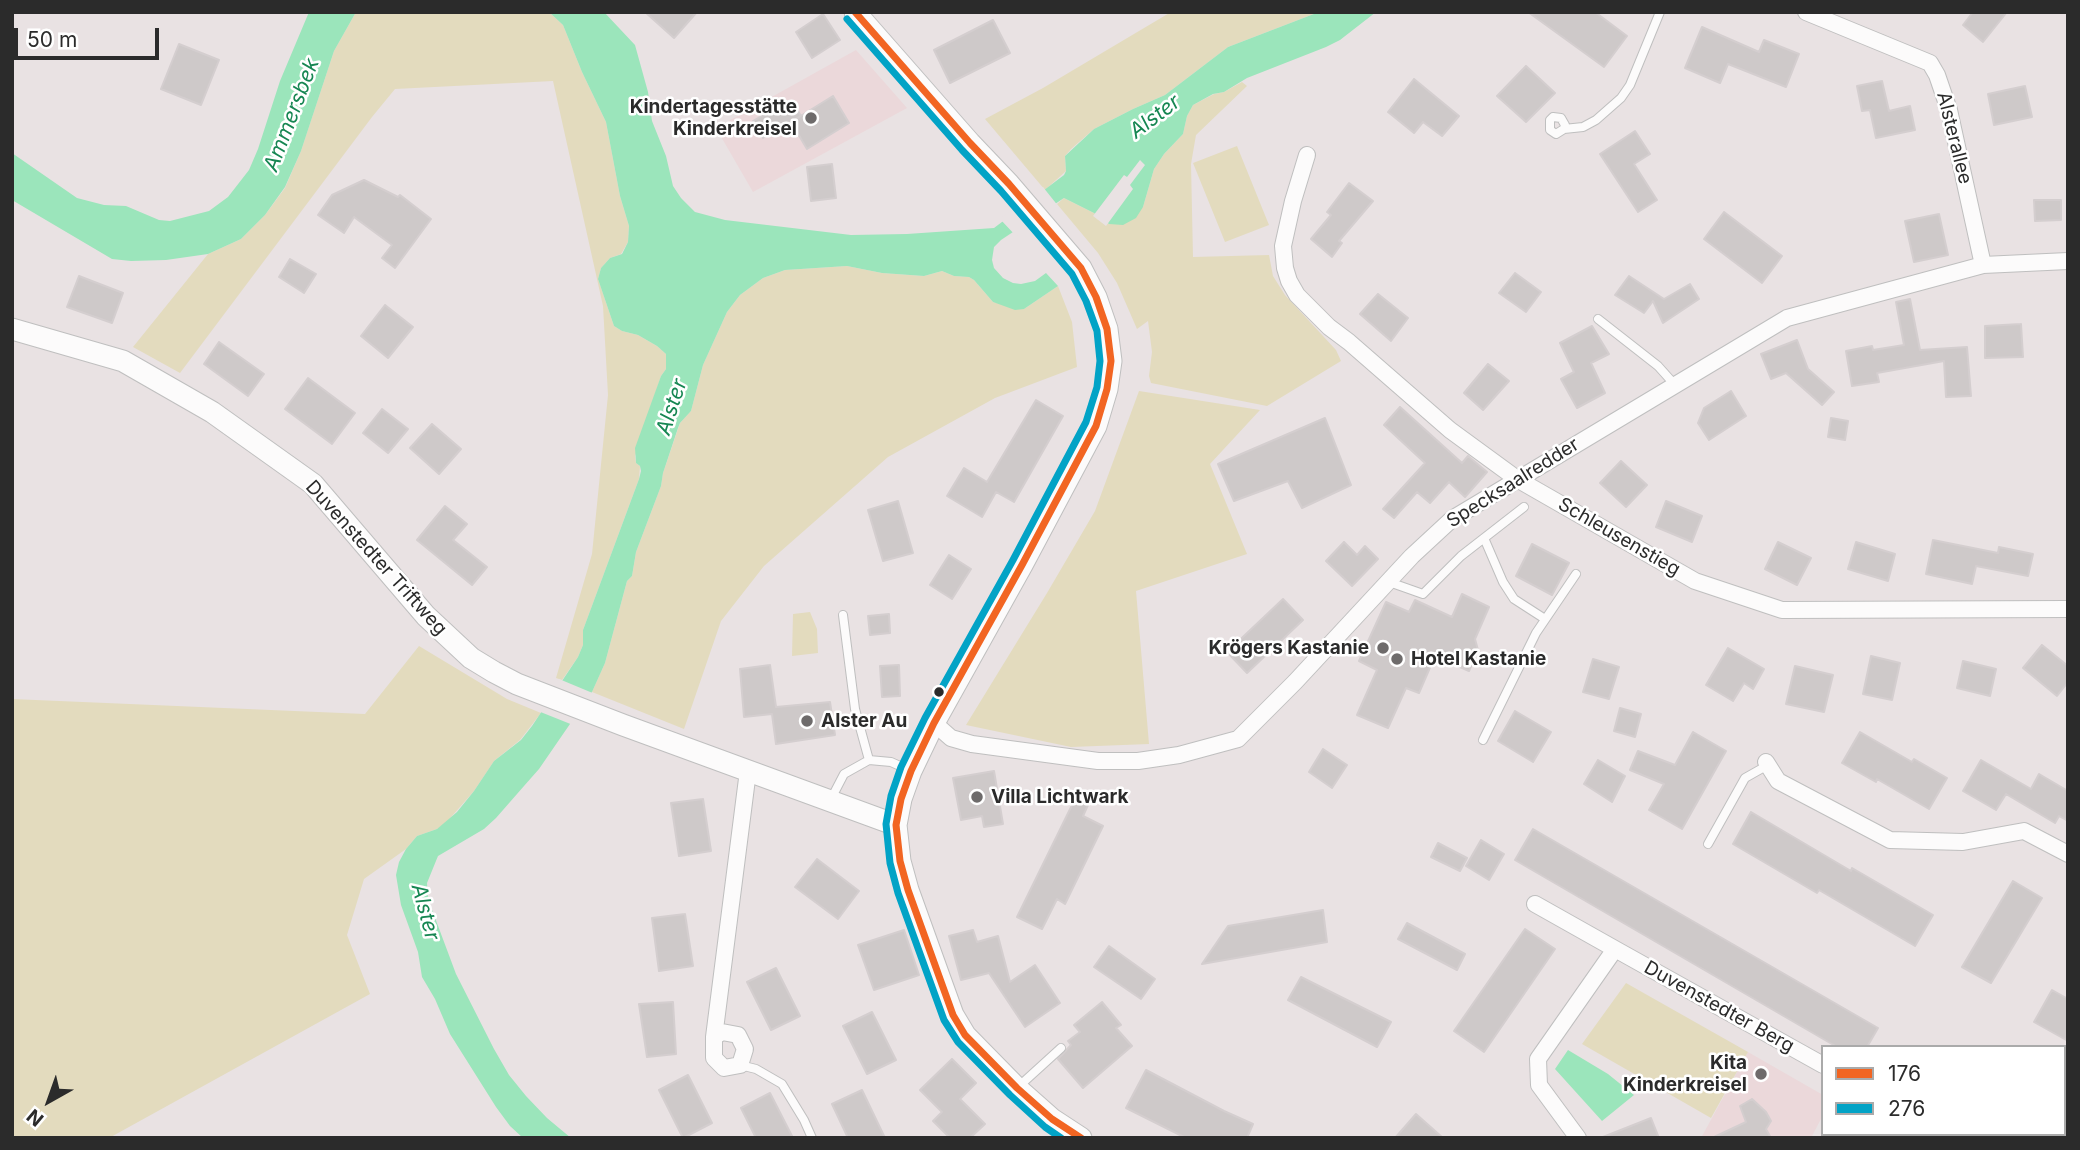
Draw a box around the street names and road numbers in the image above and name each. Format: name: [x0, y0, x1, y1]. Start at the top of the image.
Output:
street label: Alsterallee: [1932, 90, 1976, 186]
street label: Specksaalredder: [1443, 433, 1583, 533]
street label: Duvenstedter Triftweg: [301, 476, 451, 640]
street label: Schleusenstieg: [1554, 493, 1684, 581]
street label: Duvenstedter Berg: [1640, 956, 1798, 1058]

